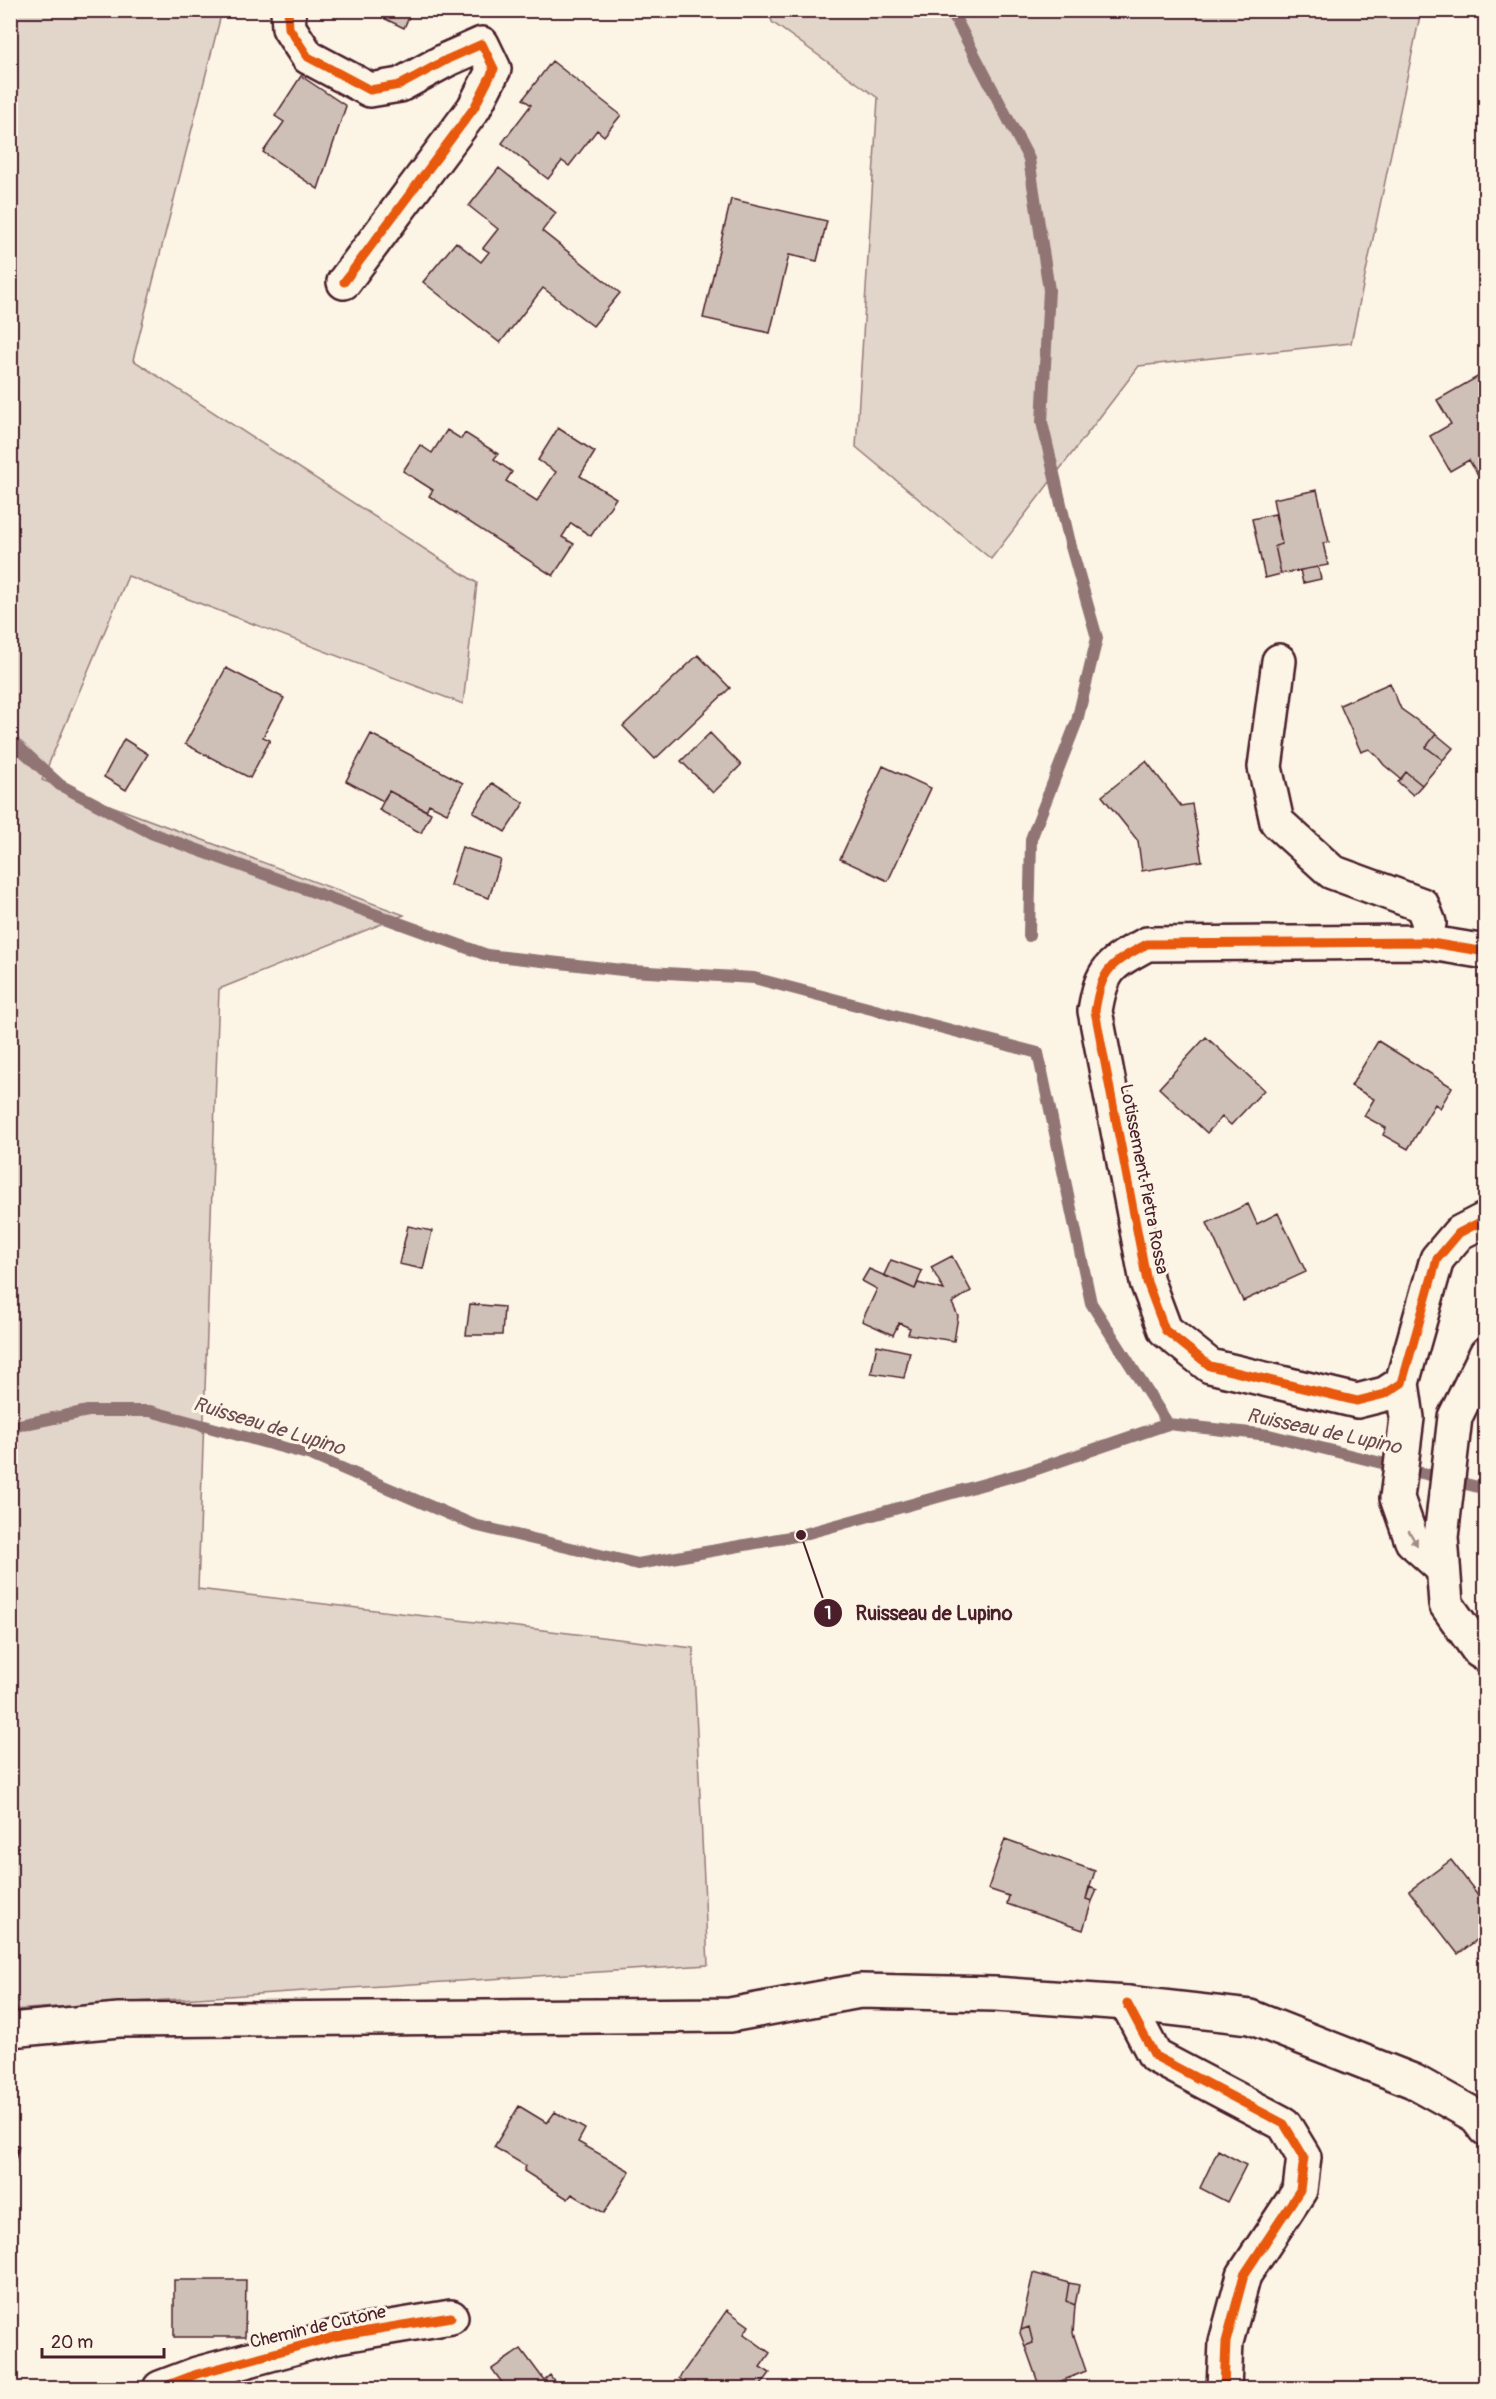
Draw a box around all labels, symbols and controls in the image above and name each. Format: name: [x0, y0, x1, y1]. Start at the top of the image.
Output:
street label: Lotissement Pietra Rossa: [1114, 1082, 1174, 1276]
water label: Ruisseau de Lupino: [190, 1391, 349, 1461]
water label: Ruisseau de Lupino: [1245, 1402, 1405, 1460]
one-way arrow: [1408, 1530, 1418, 1547]
callout: Ruisseau de Lupino: [813, 1594, 1024, 1632]
text: Ruisseau de Lupino: [855, 1601, 1013, 1626]
text: 1: [824, 1602, 832, 1625]
street label: Chemin de Cutone: [248, 2300, 388, 2354]
scale bar: [42, 2321, 164, 2359]
text: 20 m: [51, 2331, 93, 2354]

